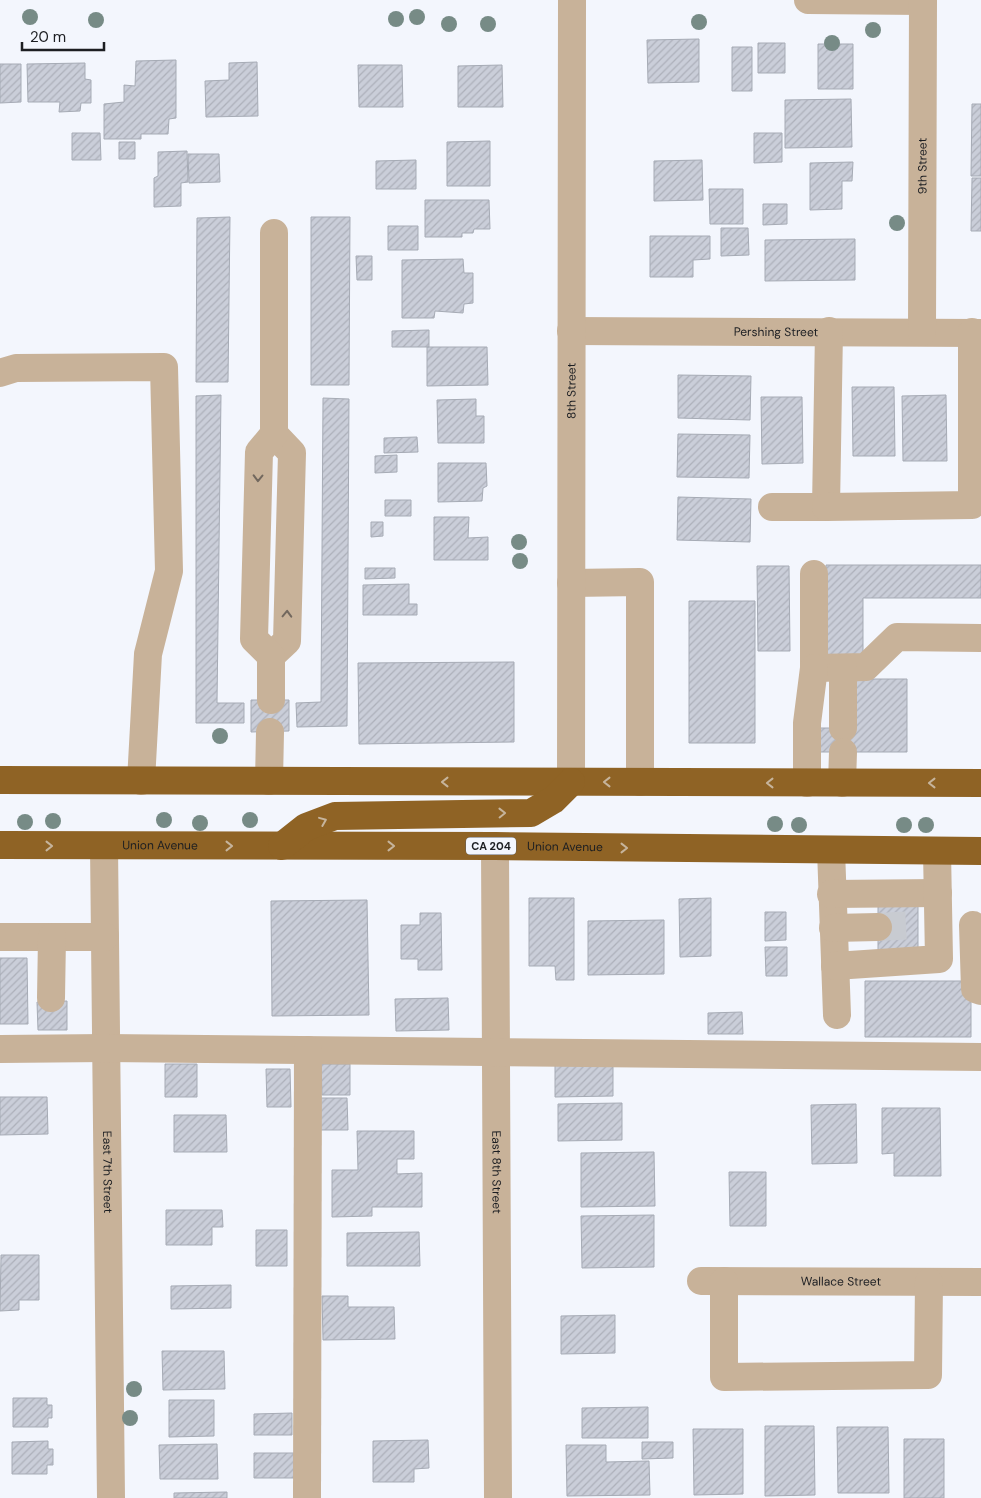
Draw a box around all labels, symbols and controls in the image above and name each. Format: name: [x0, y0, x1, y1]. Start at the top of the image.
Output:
scale bar: [22, 20, 105, 52]
text: 20 m: [30, 27, 66, 47]
street label: 9th Street: [914, 137, 931, 194]
street label: Pershing Street: [734, 324, 819, 340]
street label: 8th Street: [563, 363, 580, 419]
one-way arrow: [253, 474, 264, 482]
one-way arrow: [282, 610, 293, 618]
one-way arrow: [441, 777, 448, 787]
one-way arrow: [603, 777, 611, 787]
one-way arrow: [766, 778, 774, 788]
one-way arrow: [928, 778, 936, 788]
one-way arrow: [498, 808, 506, 818]
one-way arrow: [318, 816, 327, 827]
street label: Union Avenue: [122, 837, 198, 853]
road number: CA 204: [466, 838, 516, 854]
street label: Union Avenue: [527, 838, 603, 855]
one-way arrow: [45, 841, 53, 851]
one-way arrow: [225, 841, 233, 851]
one-way arrow: [388, 841, 395, 851]
one-way arrow: [620, 843, 628, 853]
street label: East 8th Street: [488, 1130, 505, 1214]
street label: East 7th Street: [99, 1131, 116, 1214]
street label: Wallace Street: [801, 1273, 882, 1290]

